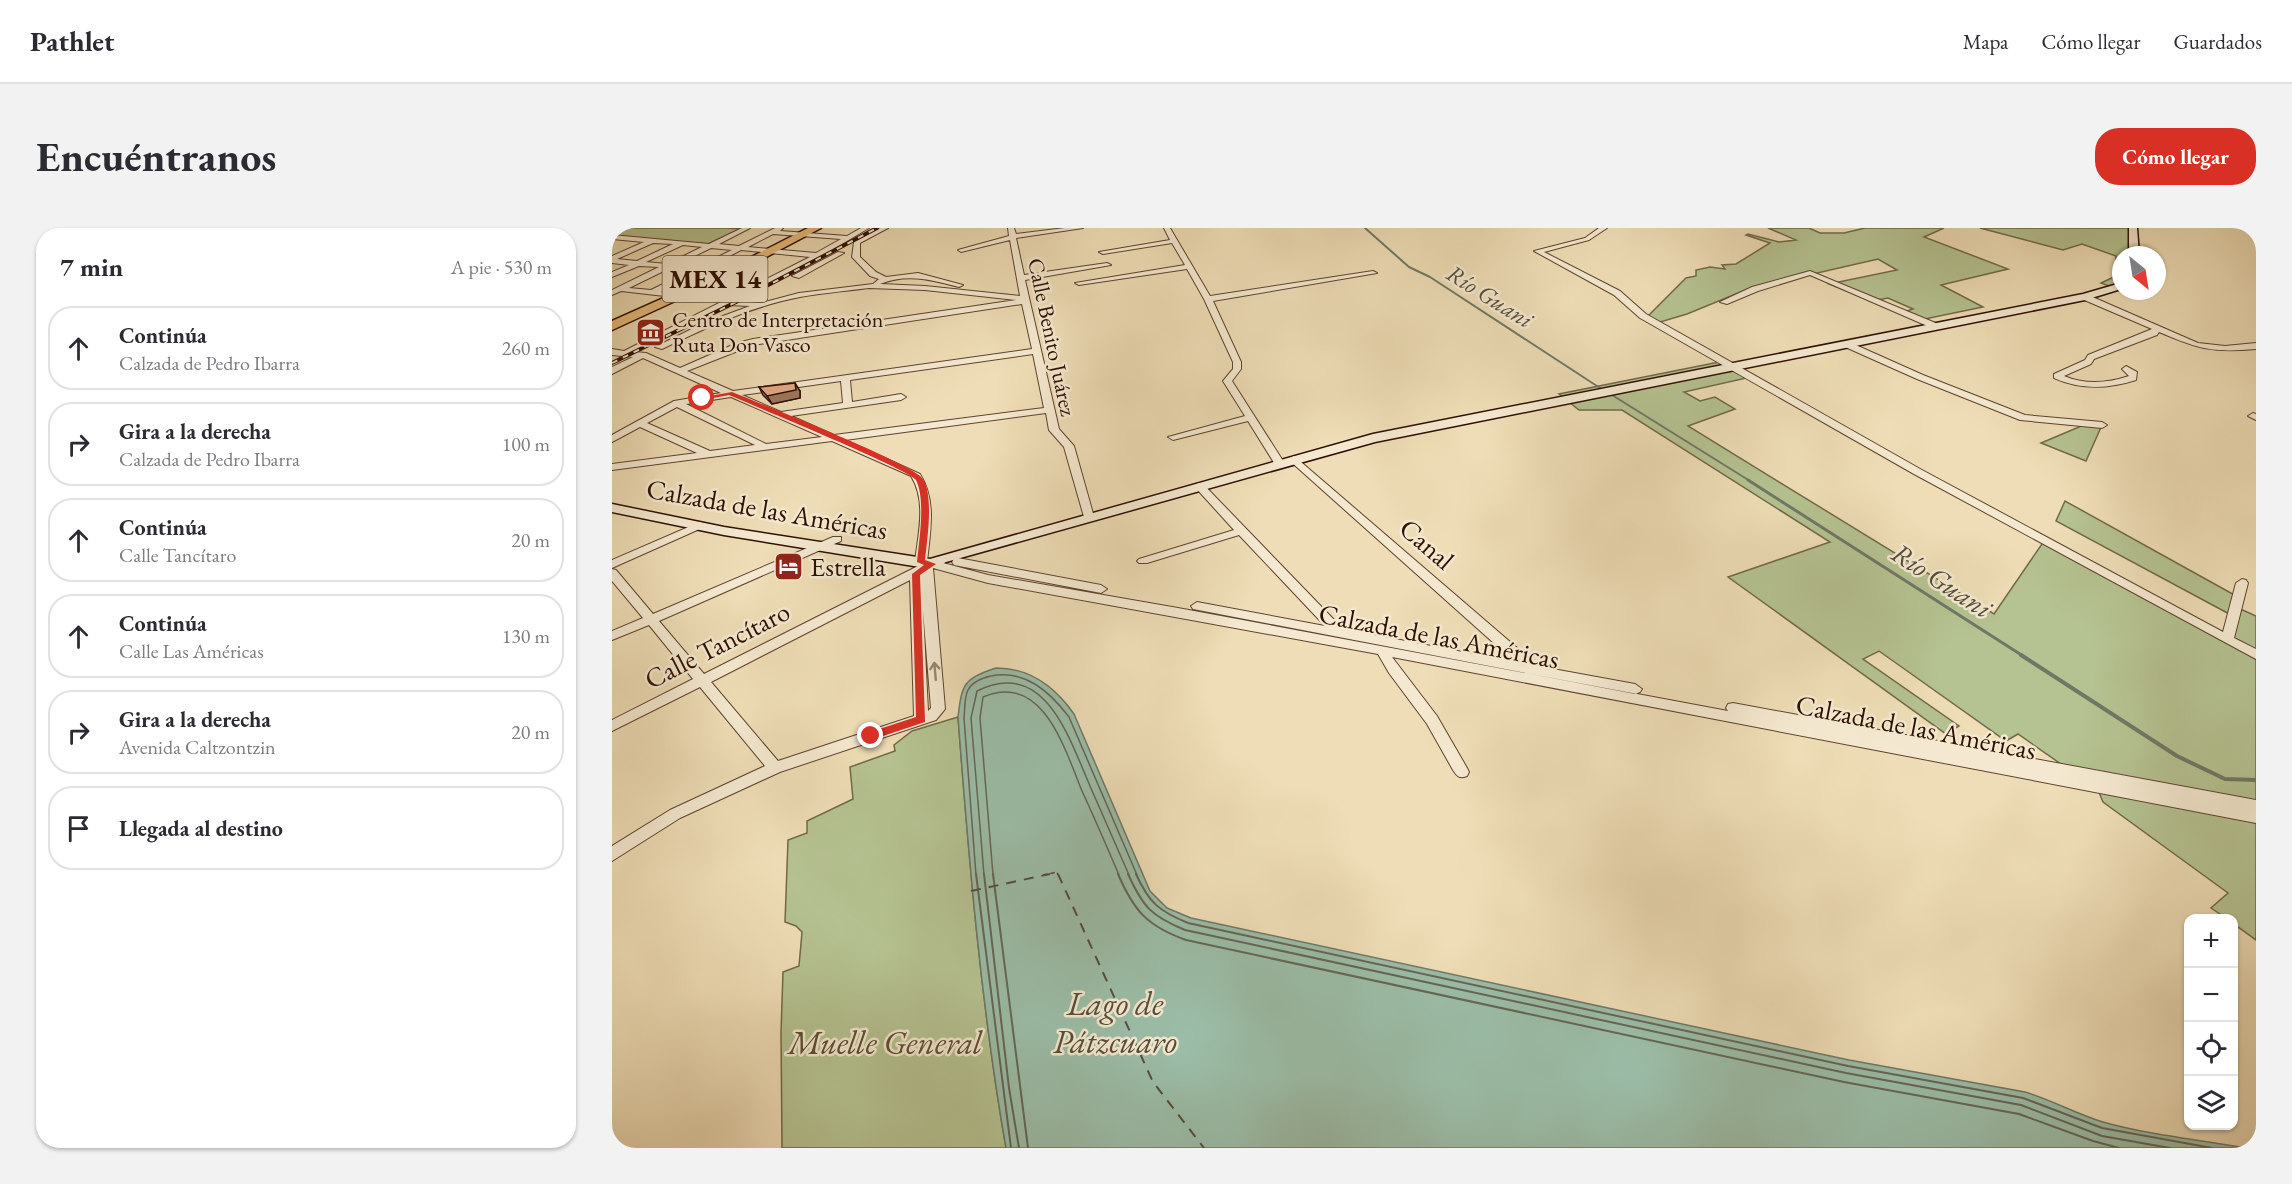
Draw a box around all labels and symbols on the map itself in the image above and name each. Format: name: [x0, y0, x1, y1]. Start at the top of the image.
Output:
north arrow: [2112, 246, 2166, 300]
street label: Calle Benito Juárez: [1021, 255, 1083, 419]
road number: MEX 14: [663, 256, 768, 302]
water label: Río Guani: [1441, 257, 1540, 335]
place label: Centro de Interpretación Ruta Don Vasco: [672, 305, 884, 359]
museum icon: Centro de Interpretación Ruta Don Vasco: [635, 316, 667, 348]
route start: [688, 384, 714, 410]
street label: Calzada de las Américas: [644, 471, 890, 547]
street label: Canal: [1392, 511, 1462, 577]
water label: Río Guani: [1885, 534, 2001, 627]
place label: Estrella: [810, 549, 886, 584]
hotel icon: Estrella: [773, 550, 805, 582]
street label: Calle Tancítaro: [639, 593, 795, 697]
street label: Calzada de las Américas: [1316, 596, 1562, 676]
one-way arrow: [929, 662, 940, 682]
street label: Calzada de las Américas: [1793, 687, 2039, 767]
route end: [857, 722, 883, 748]
water label: Lago de Pátzcuaro: [1053, 982, 1177, 1063]
park label: Muelle General: [786, 1021, 984, 1064]

